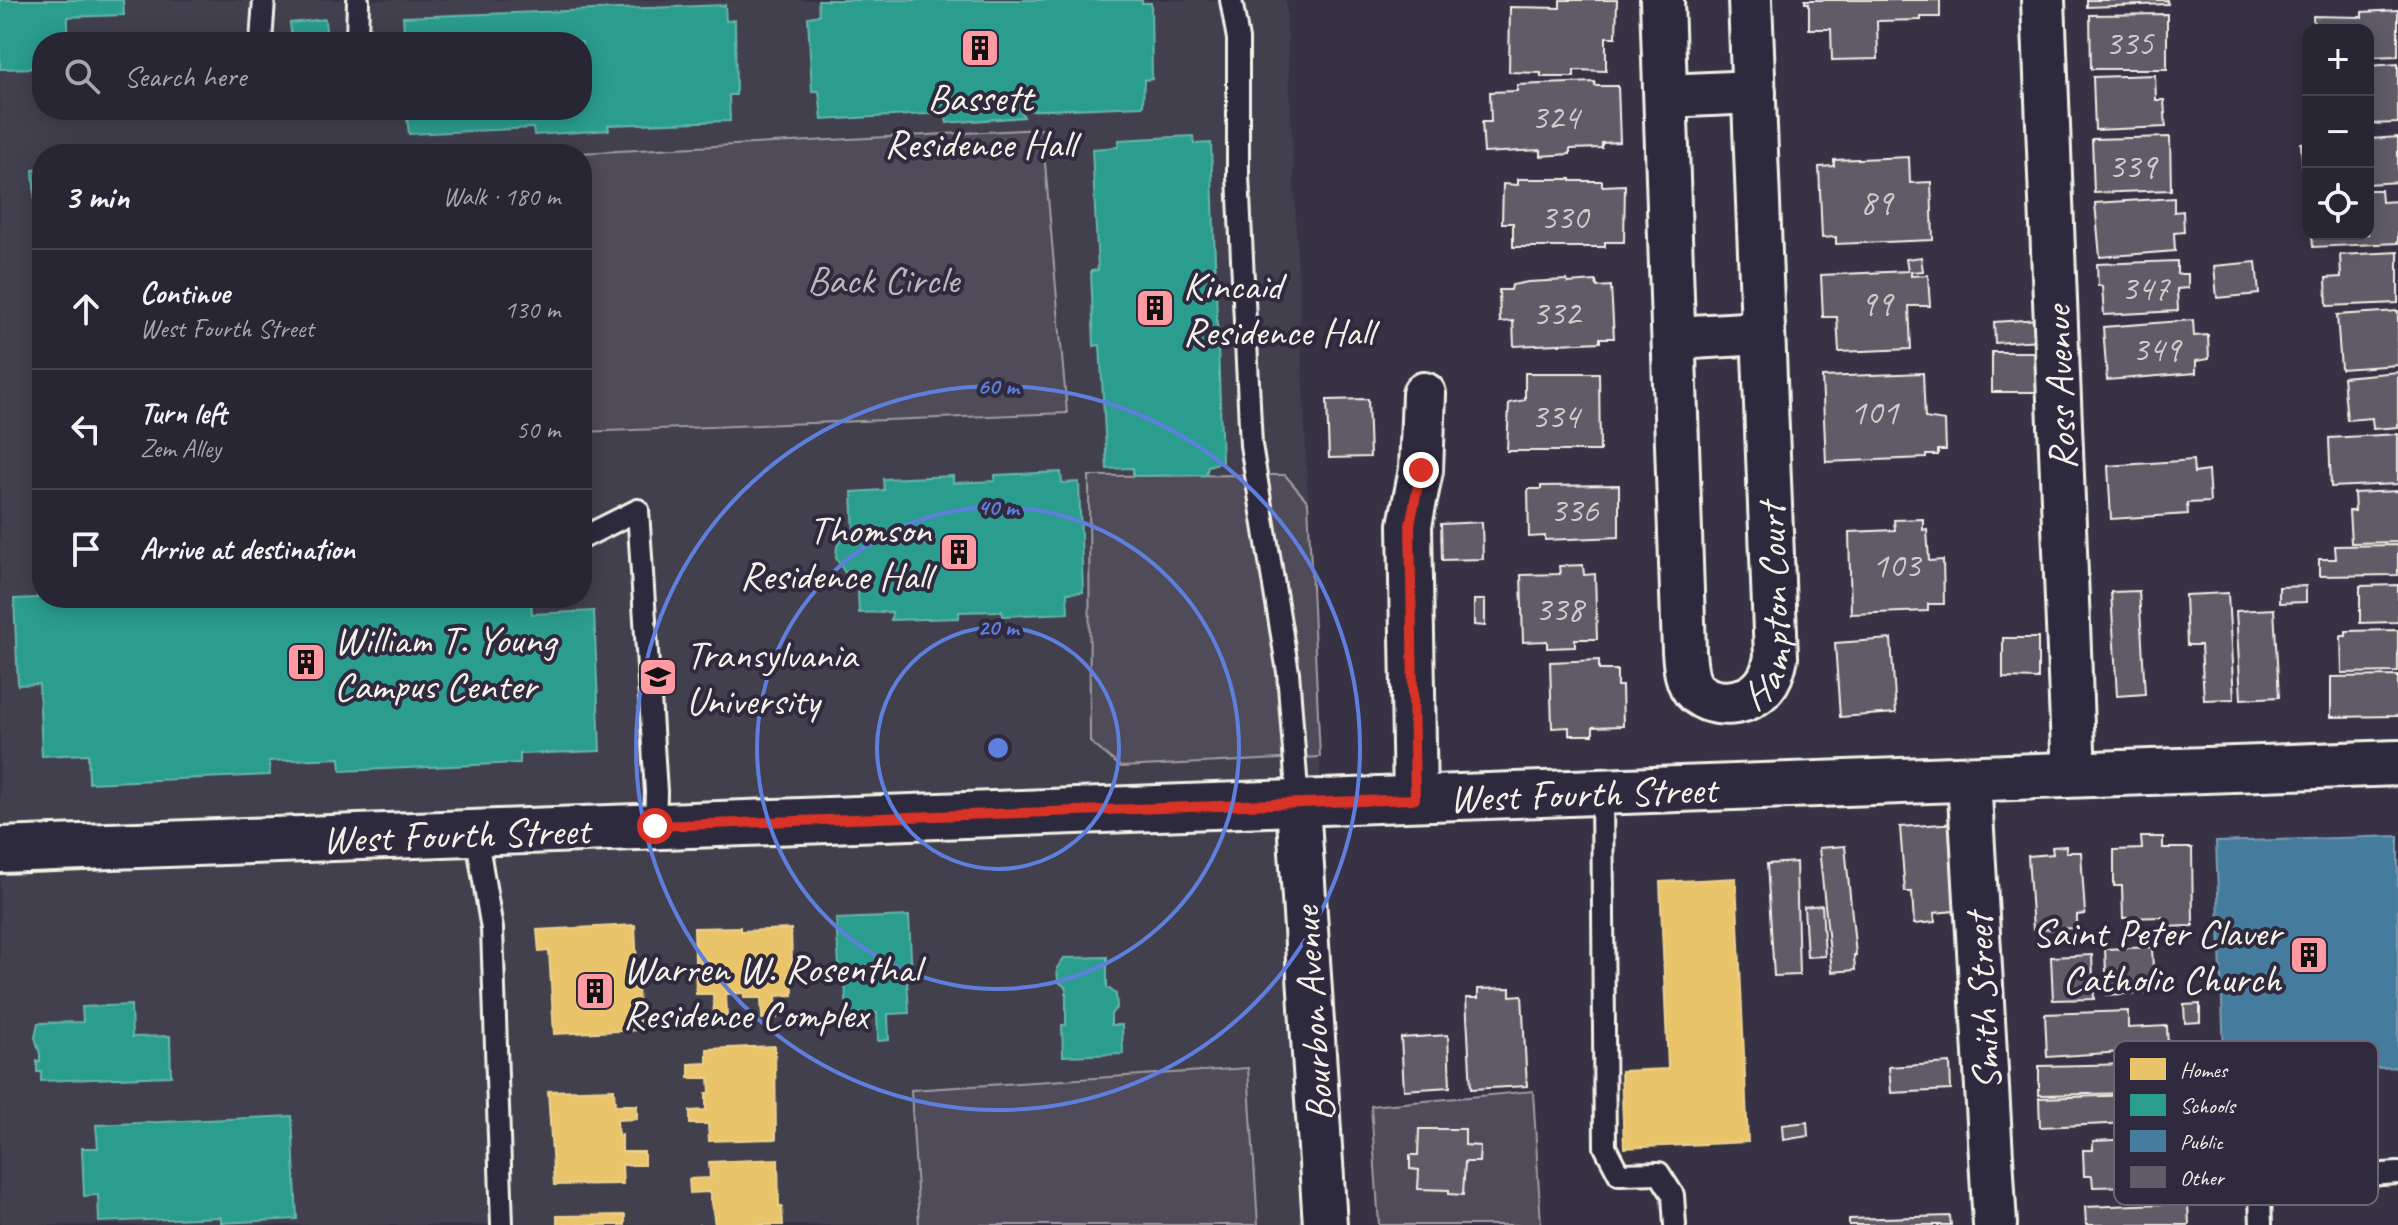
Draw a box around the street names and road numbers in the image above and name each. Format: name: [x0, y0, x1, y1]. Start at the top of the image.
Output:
street label: Ross Avenue: [2032, 302, 2088, 471]
street label: Hampton Court: [1733, 496, 1804, 721]
street label: West Fourth Street: [1449, 764, 1721, 824]
street label: West Fourth Street: [322, 805, 594, 865]
street label: Bourbon Avenue: [1280, 902, 1345, 1123]
street label: Smith Street: [1953, 907, 2013, 1092]

